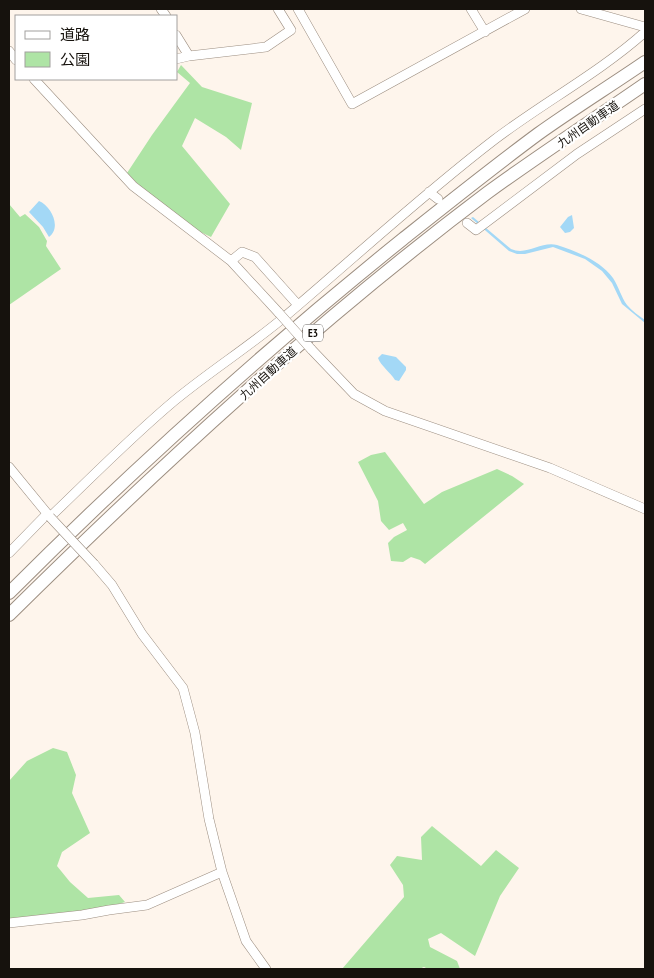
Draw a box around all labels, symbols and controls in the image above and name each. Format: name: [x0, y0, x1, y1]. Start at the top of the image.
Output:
legend: [15, 15, 178, 80]
text: 道路: [60, 25, 90, 44]
text: 公園: [60, 50, 90, 69]
street label: 九州自動車道: [554, 97, 622, 151]
road number: E3: [303, 324, 323, 342]
street label: 九州自動車道: [236, 343, 300, 403]

